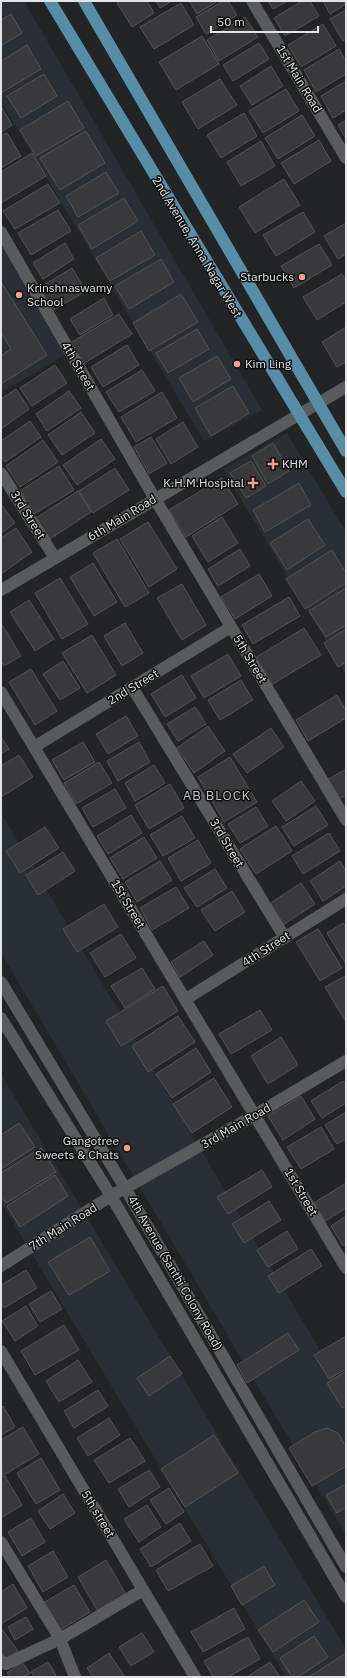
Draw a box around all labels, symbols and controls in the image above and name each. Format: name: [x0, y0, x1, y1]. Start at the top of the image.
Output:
scale bar: [211, 8, 318, 34]
text: 50 m: [217, 14, 245, 29]
street label: 1st Main Road: [273, 42, 326, 115]
street label: 2nd Avenue, Anna Nagar West: [149, 173, 246, 320]
place label: Starbucks: [240, 269, 294, 284]
marker: Starbucks: [297, 272, 307, 282]
place label: Krinshnaswamy School: [27, 280, 112, 309]
marker: Krinshnaswamy School: [14, 290, 24, 300]
street label: 4th Street: [58, 339, 98, 393]
place label: Kim Ling: [245, 356, 292, 371]
marker: Kim Ling: [232, 359, 242, 369]
place label: KHM: [282, 456, 308, 471]
marker: KHM: [267, 458, 279, 470]
place label: K.H.M.Hospital: [163, 475, 244, 490]
marker: K.H.M.Hospital: [247, 477, 259, 489]
street label: 3rd Street: [8, 488, 49, 542]
street label: 6th Main Road: [85, 491, 159, 544]
street label: 5th Street: [230, 632, 271, 686]
street label: 2nd Street: [105, 666, 161, 708]
district label: AB BLOCK: [183, 787, 251, 804]
street label: 3rd Street: [207, 816, 248, 870]
street label: 1St Street: [108, 877, 149, 931]
street label: 4th Street: [239, 928, 293, 969]
street label: 3rd Main Road: [198, 1100, 273, 1151]
place label: Gangotree Sweets & Chats: [35, 1133, 119, 1162]
marker: Gangotree Sweets & Chats: [122, 1143, 132, 1153]
street label: 1st Street: [281, 1165, 321, 1218]
street label: 4th Avenue (Santhi Colony Road): [125, 1193, 226, 1353]
street label: 7th Main Road: [26, 1200, 100, 1253]
street label: 5th street: [78, 1487, 118, 1540]

